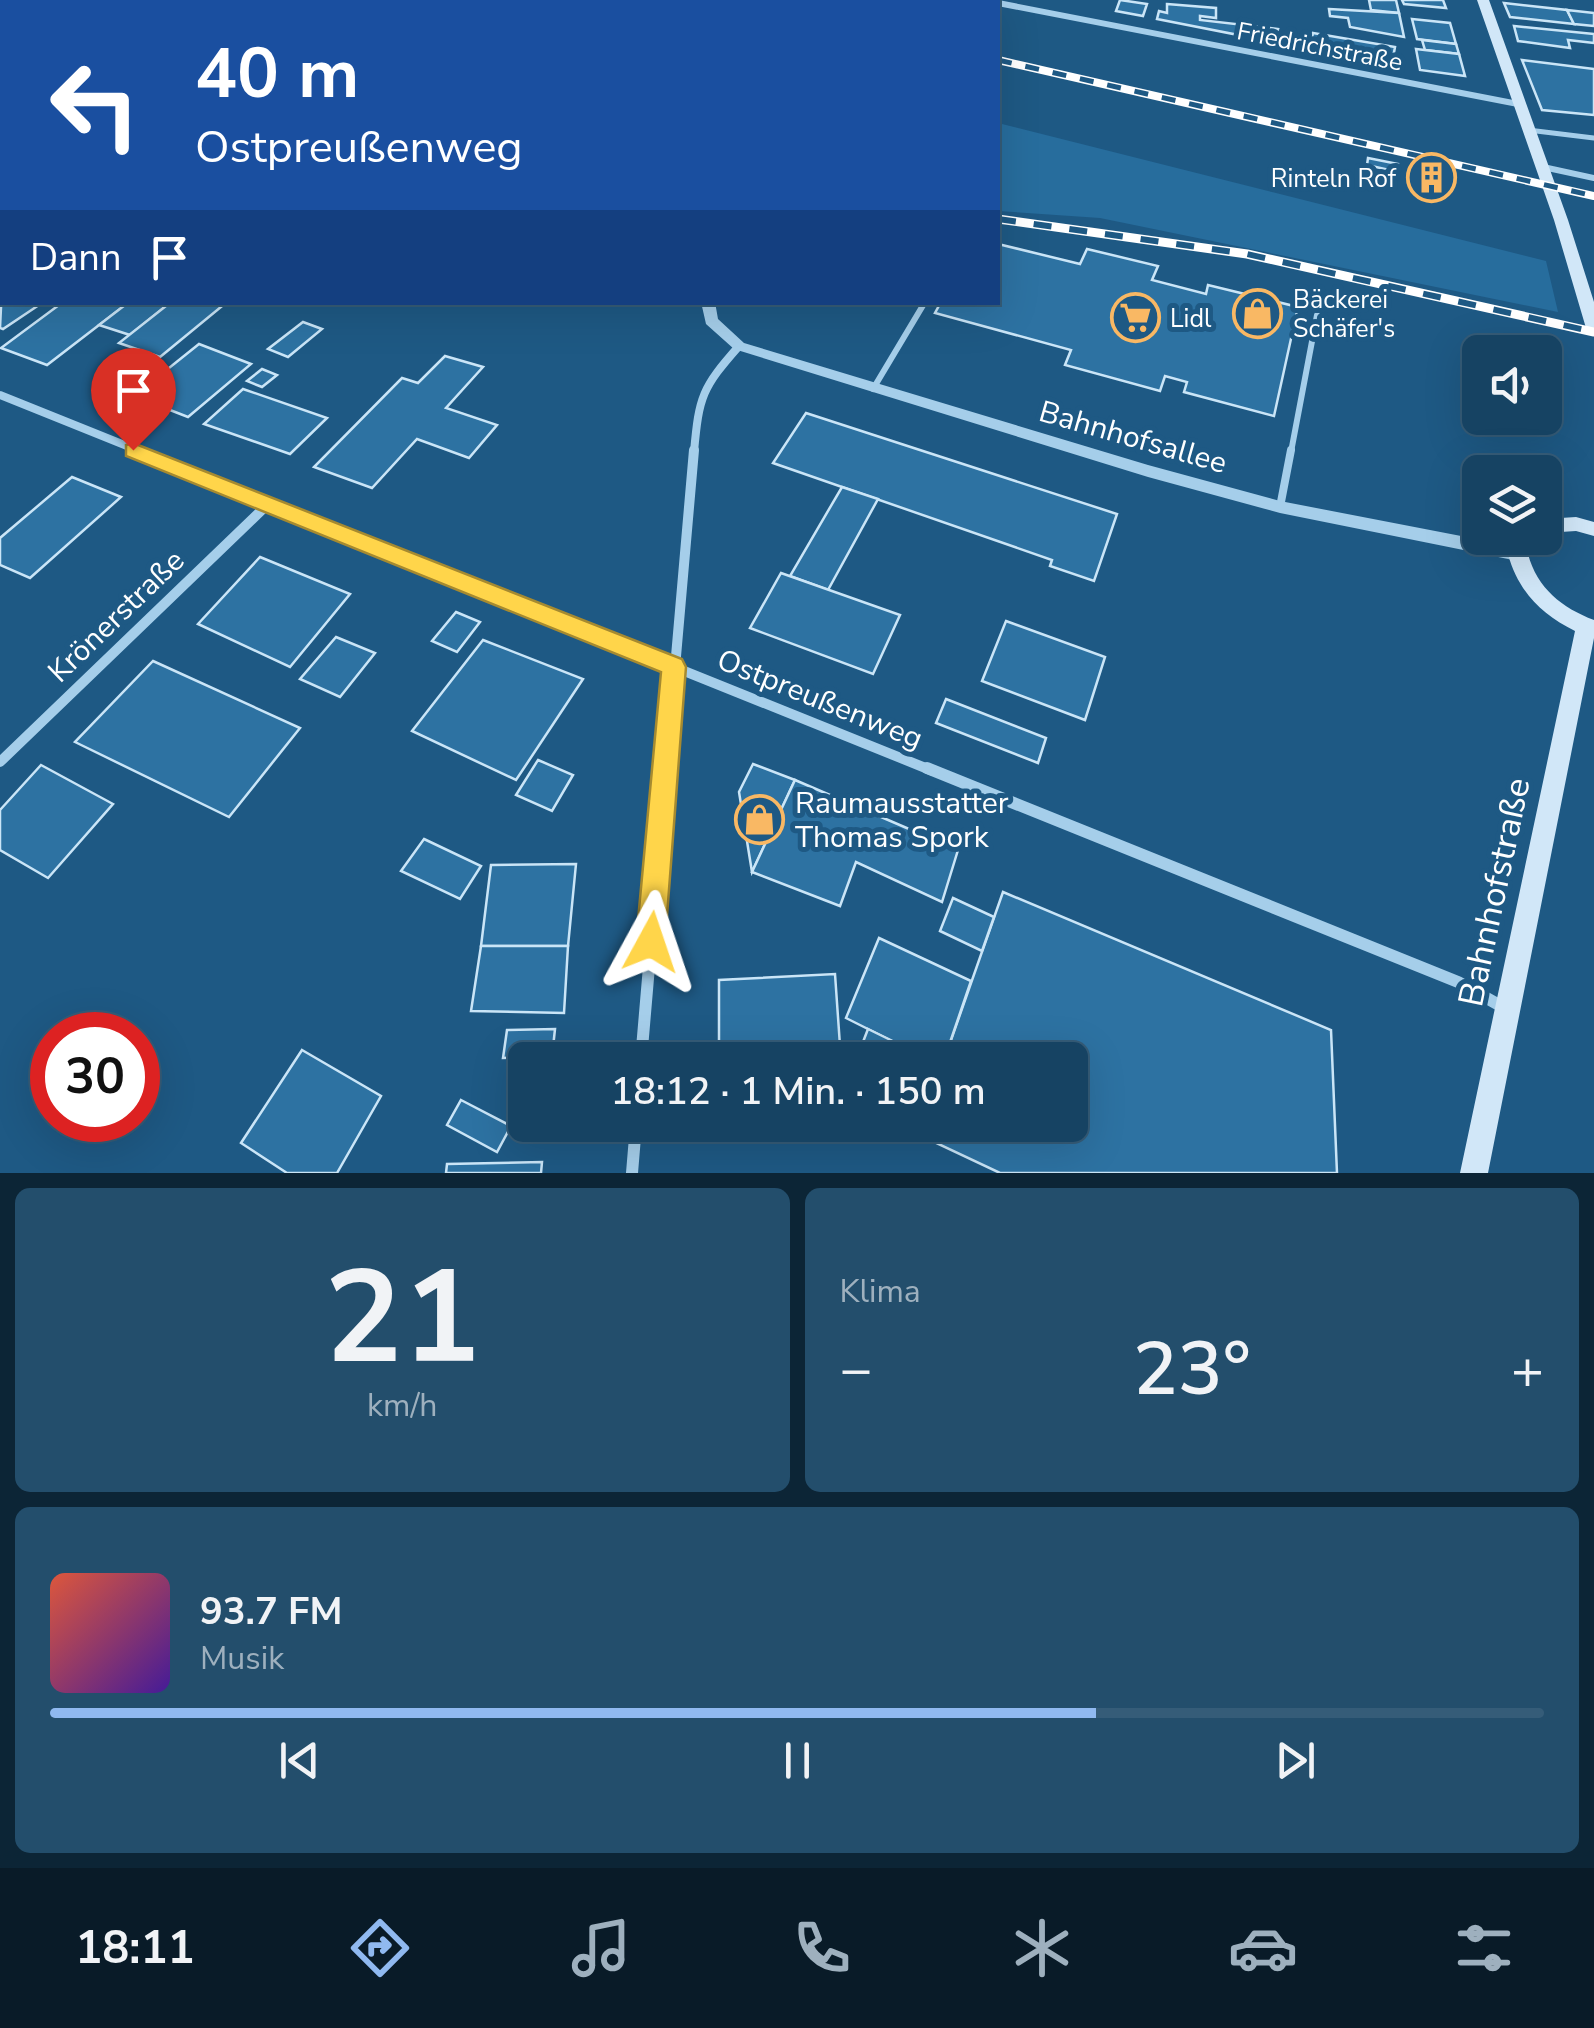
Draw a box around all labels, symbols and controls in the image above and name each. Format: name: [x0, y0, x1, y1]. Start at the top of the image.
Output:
street label: Friedrichstraße: [1234, 14, 1406, 80]
text: 40 m: [195, 26, 359, 122]
icon: left: [30, 40, 160, 170]
text: Ostpreußenweg: [195, 117, 523, 178]
building icon: Rinteln Rof: [1405, 152, 1457, 204]
place label: Rinteln Rof: [1271, 162, 1397, 196]
icon: arrive: [142, 230, 197, 285]
text: Dann: [30, 232, 122, 283]
place label: Bäckerei Schäfer's: [1293, 283, 1395, 346]
shop icon: Bäckerei Schäfer's: [1232, 287, 1284, 339]
supermarket icon: Lidl: [1109, 292, 1161, 344]
place label: Lidl: [1170, 302, 1212, 336]
map controls: [1462, 335, 1562, 555]
button: sound: [1462, 335, 1562, 435]
pin: [91, 348, 176, 451]
icon: arrive: [106, 363, 161, 418]
street label: Bahnhofsallee: [1034, 391, 1232, 484]
button: layers: [1462, 455, 1562, 555]
street label: Krönerstraße: [39, 541, 194, 692]
street label: Ostpreußenweg: [711, 640, 929, 759]
street label: Bahnhofstraße: [1447, 773, 1542, 1011]
place label: Raumausstatter Thomas Spork: [795, 783, 1009, 858]
shop icon: Raumausstatter Thomas Spork: [734, 794, 786, 846]
position arrow: [599, 890, 703, 994]
speed limit sign: 30: [30, 1012, 160, 1142]
text: 18:12 · 1 Min. · 150 m: [610, 1066, 986, 1117]
text: 21: [324, 1230, 480, 1407]
text: Klima: [840, 1270, 921, 1313]
text: 23°: [1133, 1318, 1251, 1420]
text: −: [840, 1332, 873, 1407]
text: +: [1511, 1332, 1544, 1407]
text: km/h: [367, 1384, 438, 1427]
text: 93.7 FM: [200, 1586, 342, 1637]
text: Musik: [200, 1637, 284, 1680]
icon: previous: [272, 1733, 327, 1788]
icon: pause: [770, 1733, 825, 1788]
icon: next: [1268, 1733, 1323, 1788]
icon: directions: [345, 1913, 415, 1983]
icon: music: [566, 1913, 636, 1983]
icon: phone: [787, 1913, 857, 1983]
icon: climate: [1007, 1913, 1077, 1983]
icon: car: [1228, 1913, 1298, 1983]
icon: filters: [1449, 1913, 1519, 1983]
text: 18:11: [75, 1918, 195, 1979]

